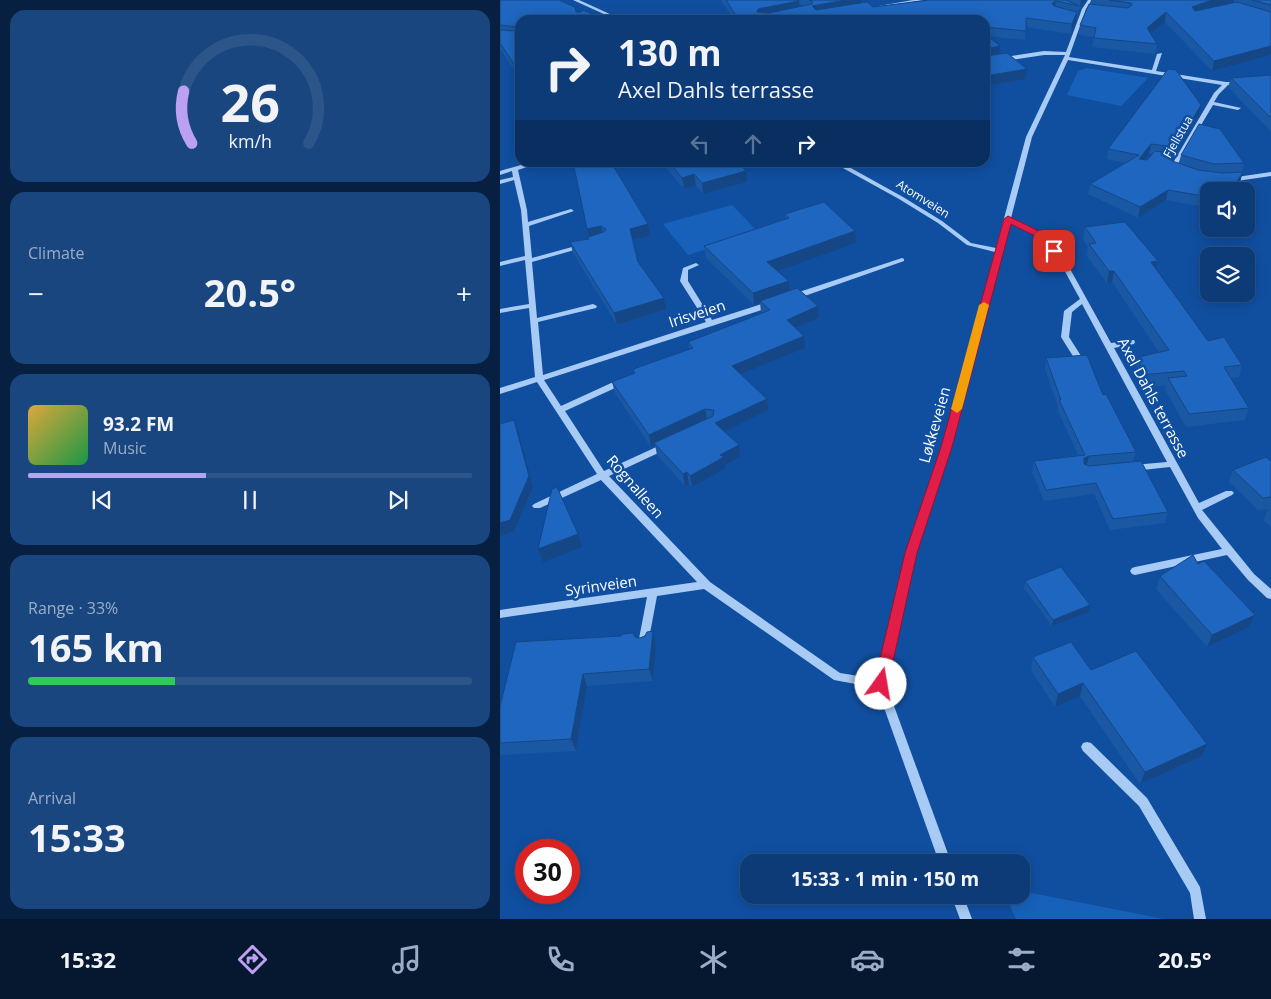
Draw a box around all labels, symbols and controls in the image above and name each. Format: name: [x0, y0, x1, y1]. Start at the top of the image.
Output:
text: 130 m: [618, 29, 722, 76]
icon: right: [535, 35, 600, 100]
text: 26: [220, 66, 280, 137]
text: Axel Dahls terrasse: [618, 74, 814, 104]
street label: Fjellstua: [1159, 113, 1196, 161]
text: km/h: [228, 129, 272, 153]
icon: left: [686, 130, 714, 158]
icon: ahead: [739, 130, 767, 158]
icon: right: [792, 130, 820, 158]
street label: Atomveien: [893, 175, 953, 222]
map controls: [1200, 182, 1255, 302]
button: sound: [1200, 182, 1255, 237]
pin: [1033, 230, 1075, 272]
icon: arrive: [1040, 237, 1068, 265]
text: Climate: [28, 242, 85, 264]
button: layers: [1200, 247, 1255, 302]
text: 20.5°: [204, 266, 296, 318]
text: −: [28, 274, 44, 312]
text: +: [456, 274, 472, 312]
street label: Irisveien: [666, 294, 728, 332]
street label: Axel Dahls terrasse: [1114, 334, 1194, 461]
street label: Løkkeveien: [914, 384, 954, 465]
text: 93.2 FM: [103, 411, 174, 437]
text: Music: [103, 437, 147, 459]
street label: Rognalleen: [603, 451, 669, 522]
icon: previous: [88, 486, 116, 514]
icon: pause: [236, 486, 264, 514]
icon: next: [384, 486, 412, 514]
street label: Syrinveien: [564, 570, 638, 600]
text: Range · 33%: [28, 597, 118, 619]
text: 165 km: [28, 621, 164, 673]
position arrow: [854, 657, 906, 709]
text: Arrival: [28, 787, 76, 809]
text: 15:33: [28, 811, 126, 863]
speed limit sign: 30: [515, 839, 580, 904]
text: 15:33 · 1 min · 150 m: [791, 866, 979, 892]
icon: directions: [235, 942, 270, 977]
icon: music: [389, 942, 424, 977]
icon: phone: [543, 942, 578, 977]
icon: climate: [696, 942, 731, 977]
icon: car: [850, 942, 885, 977]
icon: filters: [1004, 942, 1039, 977]
text: 15:32: [59, 944, 116, 974]
text: 20.5°: [1158, 944, 1211, 974]

